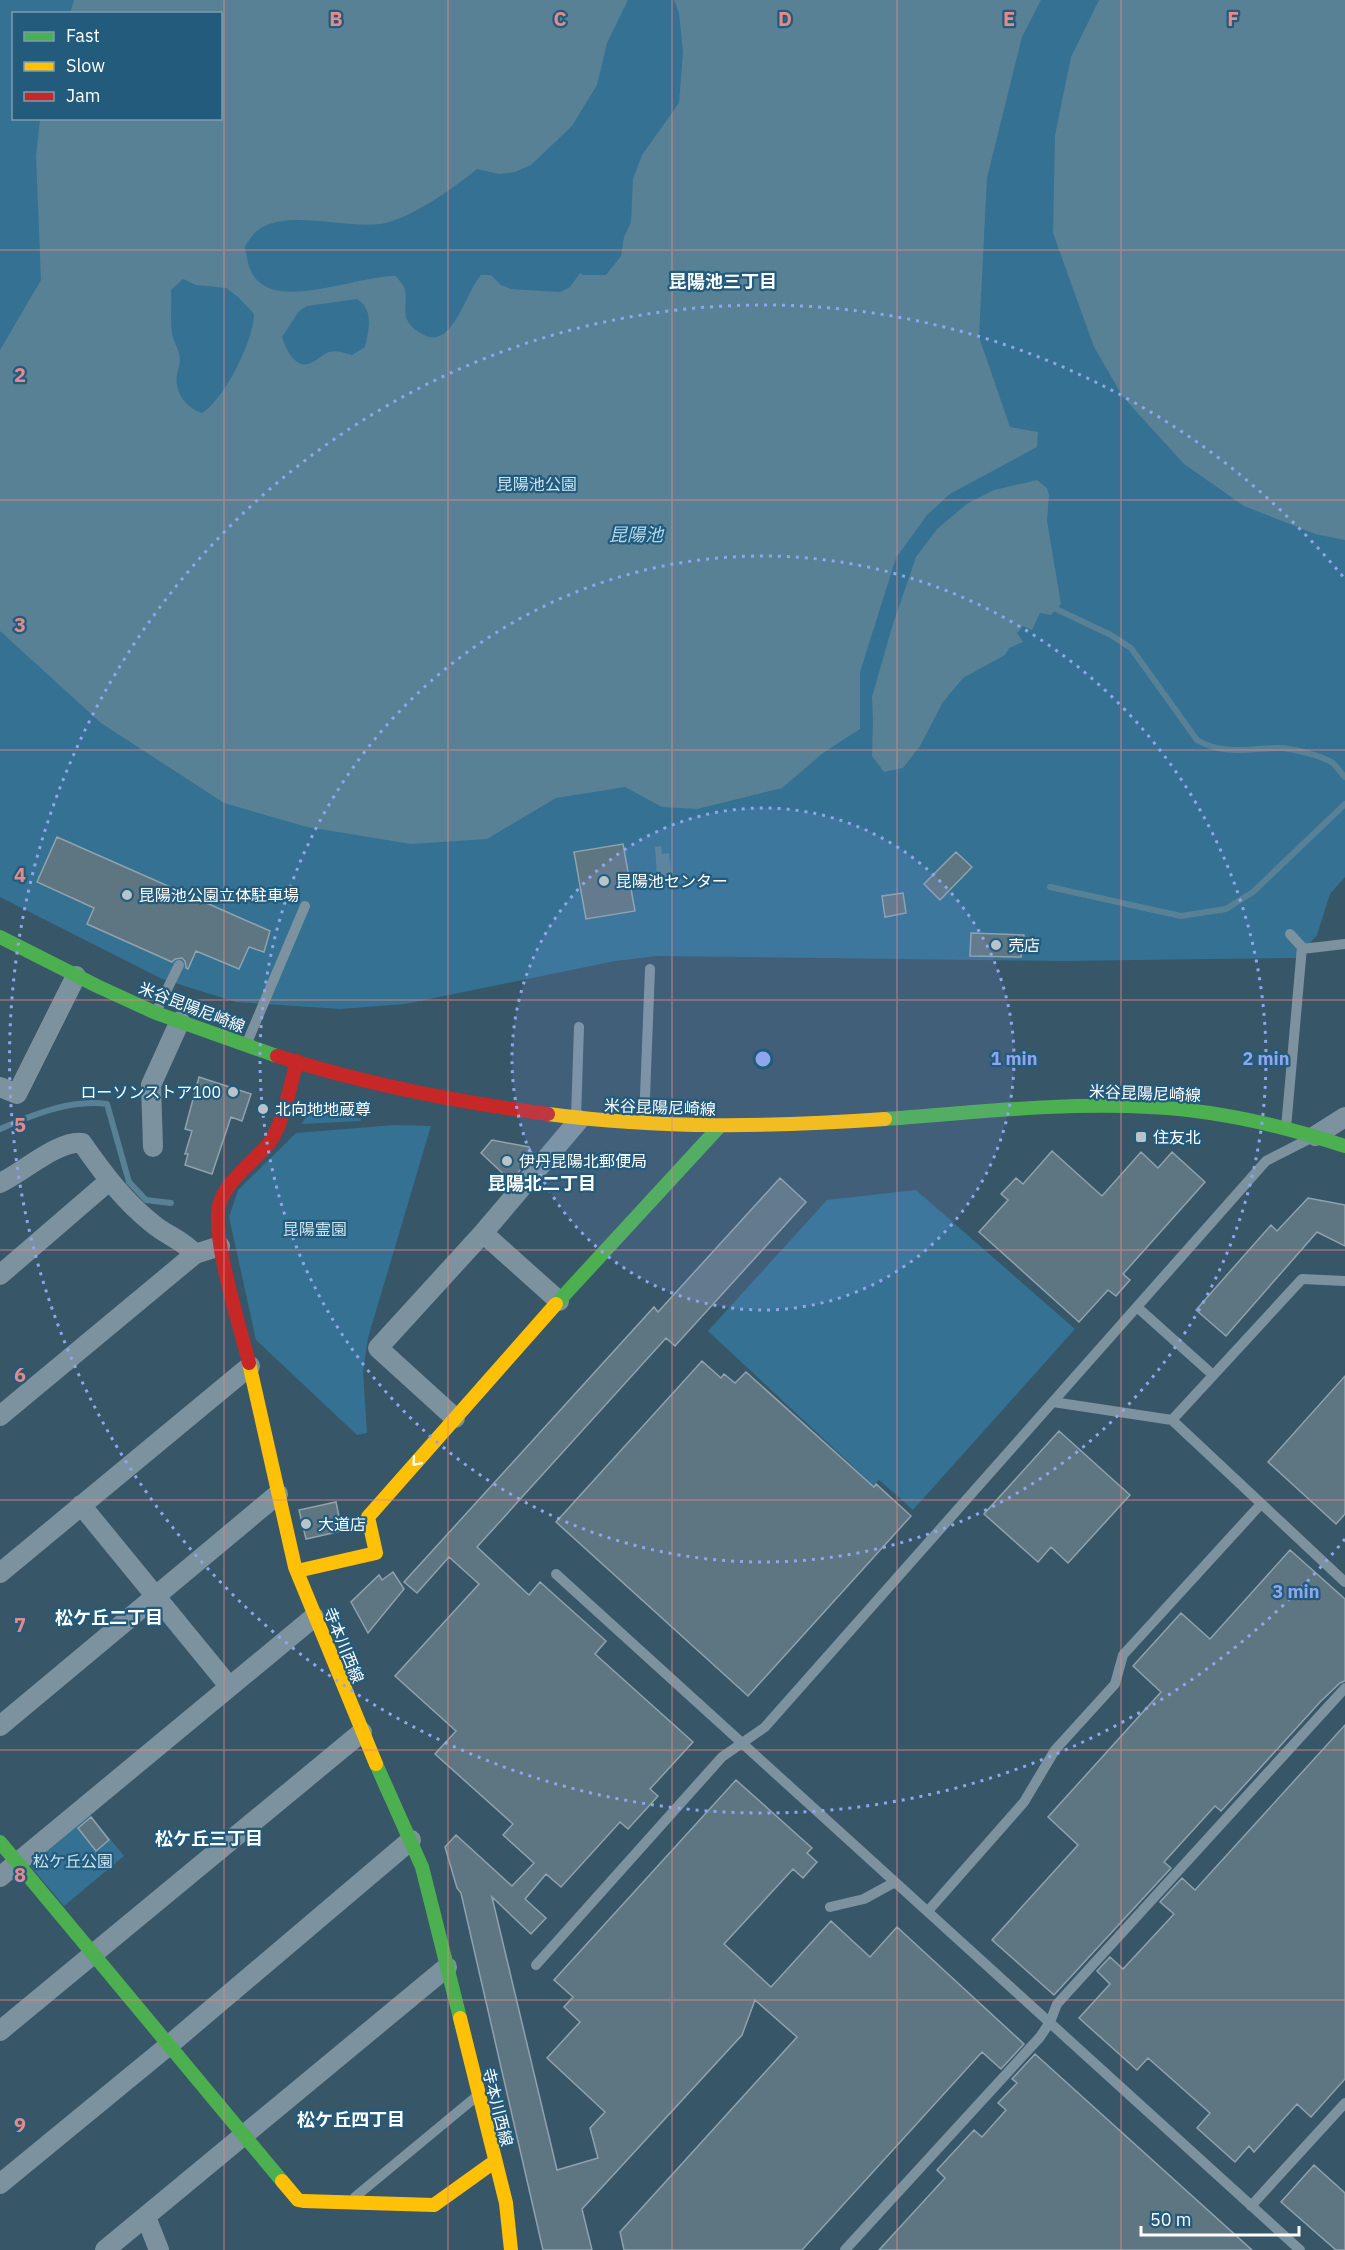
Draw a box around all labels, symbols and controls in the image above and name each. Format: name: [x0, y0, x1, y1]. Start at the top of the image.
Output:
text: B: [329, 5, 343, 32]
text: C: [553, 5, 567, 32]
text: D: [778, 5, 792, 32]
text: E: [1003, 5, 1015, 32]
text: F: [1227, 5, 1239, 32]
legend: [12, 12, 222, 120]
text: Fast: [66, 24, 100, 47]
text: Slow: [66, 54, 105, 77]
text: Jam: [66, 84, 101, 107]
district label: 昆陽池三丁目: [669, 270, 777, 293]
text: 2: [14, 361, 26, 388]
park label: 昆陽池公園: [497, 474, 577, 494]
water label: 昆陽池: [609, 523, 665, 546]
text: 3: [14, 611, 26, 638]
text: 4: [14, 861, 26, 888]
place label: 昆陽池センター: [616, 871, 728, 891]
marker: 昆陽池センター: [597, 874, 611, 888]
place label: 昆陽池公園立体駐車場: [139, 885, 299, 905]
marker: 昆陽池公園立体駐車場: [120, 888, 134, 902]
place label: 売店: [1008, 935, 1040, 955]
marker: 売店: [989, 938, 1003, 952]
street label: 米谷昆陽尼崎線: [136, 978, 248, 1036]
text: 1 min: [990, 1047, 1038, 1070]
text: 2 min: [1242, 1047, 1290, 1070]
centre of rings: [753, 1049, 773, 1069]
street label: 米谷昆陽尼崎線: [1089, 1081, 1201, 1105]
place label: ローソンストア100: [81, 1082, 221, 1102]
marker: ローソンストア100: [226, 1085, 240, 1099]
street label: 米谷昆陽尼崎線: [604, 1095, 716, 1119]
place label: 北向地地蔵尊: [275, 1099, 371, 1119]
marker: 北向地地蔵尊: [256, 1102, 270, 1116]
text: 5: [14, 1111, 26, 1138]
place label: 住友北: [1153, 1127, 1201, 1147]
marker: 住友北: [1134, 1130, 1148, 1144]
place label: 伊丹昆陽北郵便局: [519, 1151, 647, 1171]
marker: 伊丹昆陽北郵便局: [500, 1154, 514, 1168]
district label: 昆陽北二丁目: [488, 1172, 596, 1195]
park label: 昆陽霊園: [283, 1219, 347, 1239]
text: 6: [14, 1361, 26, 1388]
one-way arrow: [412, 1455, 423, 1466]
place label: 大道店: [318, 1514, 366, 1534]
marker: 大道店: [299, 1517, 313, 1531]
text: 3 min: [1272, 1580, 1320, 1603]
street label: 寺本川西線: [320, 1604, 368, 1686]
district label: 松ケ丘二丁目: [55, 1606, 163, 1629]
text: 7: [14, 1611, 26, 1638]
district label: 松ケ丘三丁目: [155, 1827, 263, 1850]
park label: 松ケ丘公園: [33, 1851, 113, 1871]
text: 8: [14, 1861, 26, 1888]
street label: 寺本川西線: [479, 2066, 517, 2148]
district label: 松ケ丘四丁目: [297, 2108, 405, 2131]
text: 9: [14, 2111, 26, 2138]
scale bar: [1141, 2199, 1298, 2237]
text: 50 m: [1150, 2208, 1192, 2231]

